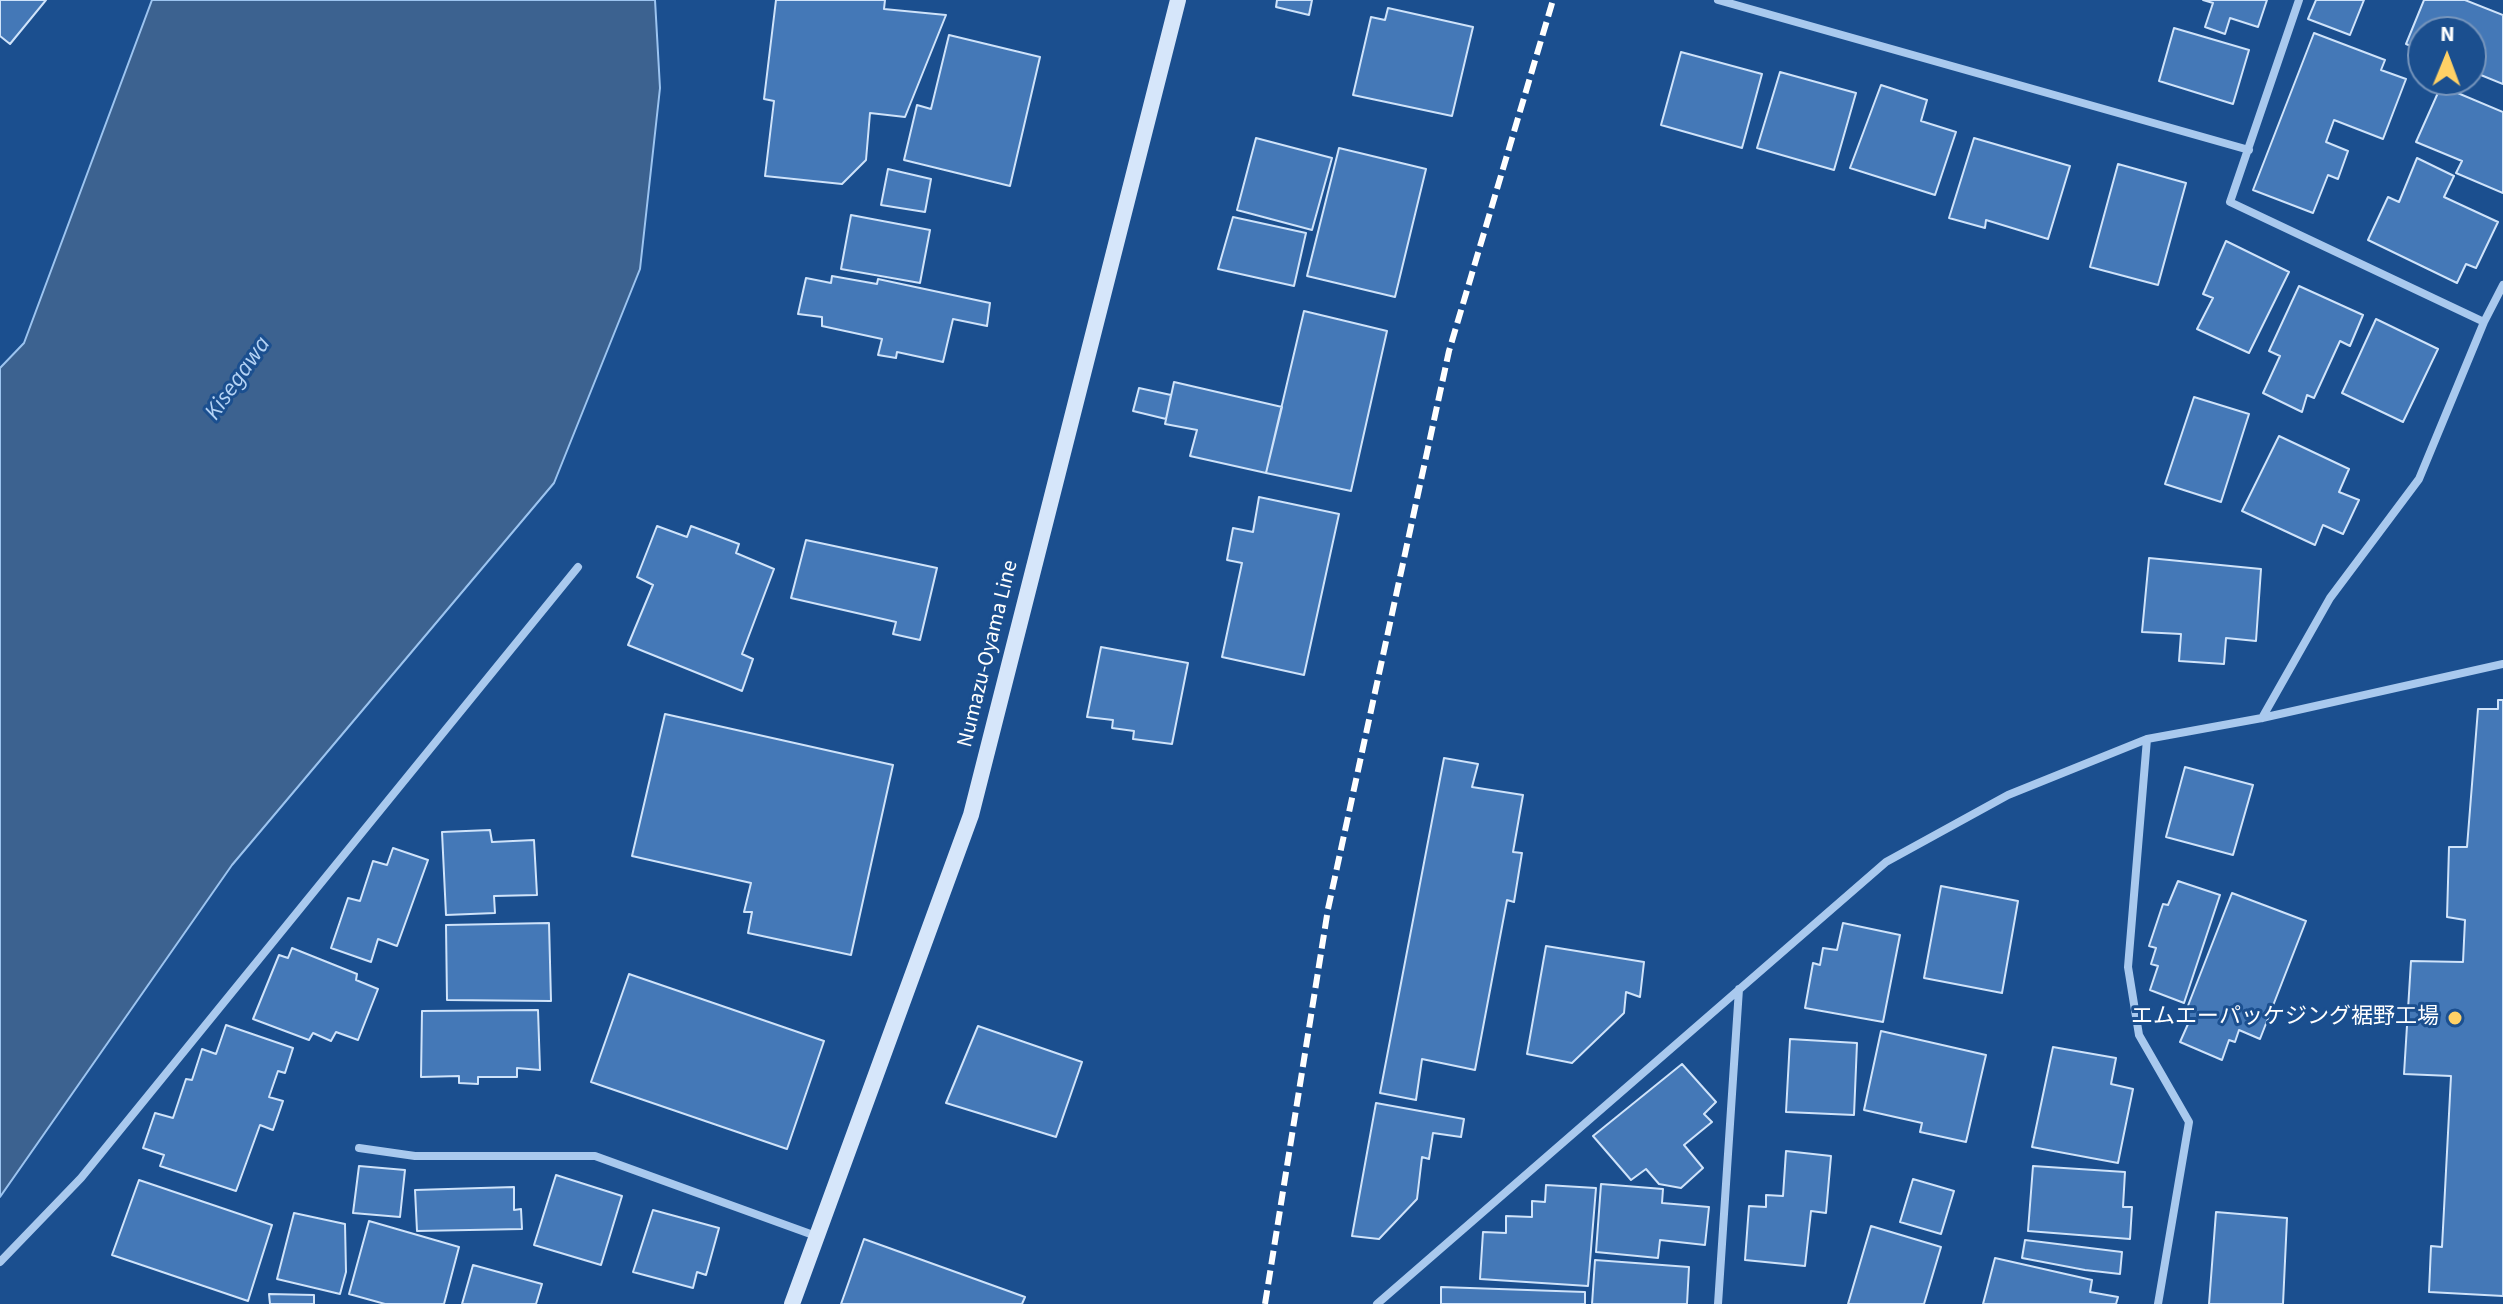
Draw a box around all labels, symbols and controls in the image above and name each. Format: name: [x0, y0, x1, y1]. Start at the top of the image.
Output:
north arrow: [2407, 16, 2487, 96]
text: N: [2440, 18, 2455, 50]
water label: Kisegawa: [200, 332, 278, 426]
street label: Numazu-Oyama Line: [953, 558, 1025, 750]
place label: エムエーパッケジング裾野工場: [2131, 1005, 2439, 1031]
marker: エムエーパッケジング裾野工場: [2446, 1009, 2464, 1027]

